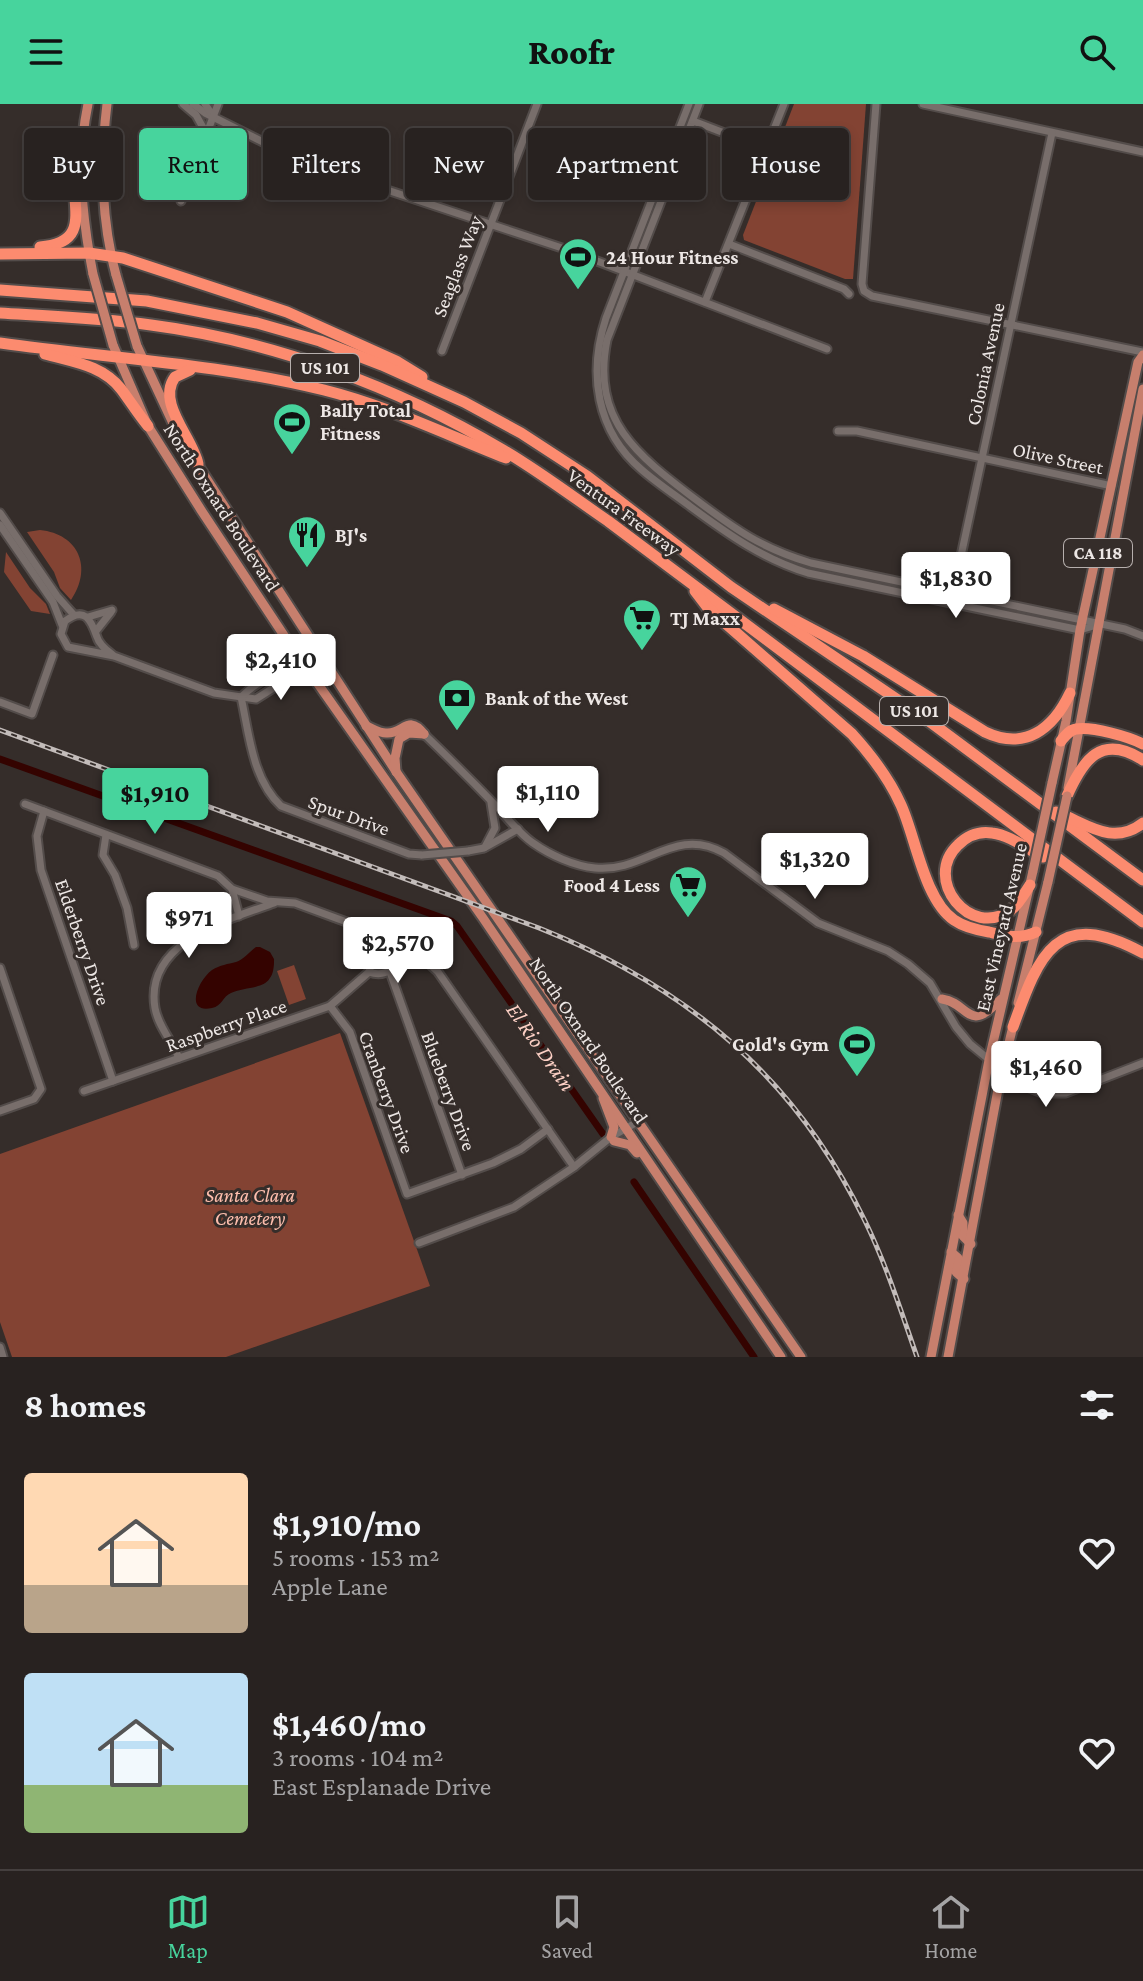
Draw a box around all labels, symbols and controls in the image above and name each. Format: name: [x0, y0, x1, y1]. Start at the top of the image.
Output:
icon: menu: [24, 30, 68, 74]
icon: search: [1075, 30, 1119, 74]
text: Roofr: [528, 32, 615, 72]
chip: Buy: [24, 128, 123, 200]
chip: Rent: [139, 128, 247, 200]
chip: Filters: [263, 128, 389, 200]
chip: New: [405, 128, 512, 200]
chip: Apartment: [528, 128, 706, 200]
chip: House: [722, 128, 849, 200]
street label: Seaglass Way: [428, 211, 488, 320]
sports icon: 24 Hour Fitness: [557, 236, 599, 291]
place label: 24 Hour Fitness: [606, 246, 739, 268]
street label: Colonia Avenue: [961, 301, 1009, 427]
road number: US 101: [291, 354, 359, 382]
place label: Bally Total Fitness: [320, 399, 411, 444]
sports icon: Bally Total Fitness: [271, 401, 313, 456]
street label: North Oxnard Boulevard: [159, 419, 285, 596]
street label: Olive Street: [1011, 438, 1106, 478]
street label: Ventura Freeway: [563, 464, 685, 562]
restaurant icon: BJ's: [286, 514, 328, 569]
place label: BJ's: [335, 524, 367, 546]
road number: CA 118: [1064, 539, 1132, 567]
pin: $1,830: [891, 552, 1021, 620]
text: $1,830: [919, 563, 993, 592]
supermarket icon: TJ Maxx: [621, 597, 663, 652]
place label: TJ Maxx: [670, 607, 741, 629]
pin: $2,410: [216, 634, 346, 702]
text: $2,410: [245, 645, 317, 674]
bank icon: Bank of the West: [436, 677, 478, 732]
place label: Bank of the West: [485, 687, 629, 709]
road number: US 101: [880, 697, 948, 725]
pin: $1,110: [483, 766, 613, 834]
pin: $1,910: [90, 768, 220, 836]
text: $1,110: [515, 777, 581, 806]
text: $1,910: [120, 779, 190, 808]
street label: Spur Drive: [305, 790, 393, 841]
pin: $1,320: [750, 833, 880, 901]
street label: East Vineyard Avenue: [971, 840, 1032, 1014]
text: $1,320: [779, 844, 851, 873]
supermarket icon: Food 4 Less: [667, 864, 709, 919]
place label: Food 4 Less: [564, 874, 660, 896]
street label: Elderberry Drive: [50, 876, 115, 1009]
pin: $971: [142, 892, 236, 960]
text: $971: [164, 903, 214, 932]
pin: $2,570: [333, 917, 463, 985]
text: $2,570: [361, 928, 435, 957]
street label: North Oxnard Boulevard: [525, 953, 653, 1128]
street label: Raspberry Place: [163, 994, 290, 1057]
water label: El Rio Drain: [501, 998, 581, 1096]
sports icon: Gold's Gym: [836, 1023, 878, 1078]
street label: Cranberry Drive: [354, 1028, 419, 1157]
street label: Blueberry Drive: [416, 1028, 481, 1154]
place label: Gold's Gym: [732, 1033, 829, 1055]
pin: $1,460: [981, 1041, 1111, 1109]
text: $1,460: [1009, 1052, 1083, 1081]
park label: Santa Clara Cemetery: [205, 1184, 295, 1230]
icon: filters: [1075, 1383, 1119, 1427]
text: 8 homes: [24, 1387, 146, 1424]
icon: home: [88, 1505, 184, 1601]
text: $1,910/mo: [272, 1506, 421, 1543]
icon: heart: [1075, 1531, 1119, 1575]
text: 5 rooms · 153 m²: [272, 1543, 440, 1572]
text: Apple Lane: [272, 1572, 388, 1601]
icon: home: [88, 1705, 184, 1801]
text: $1,460/mo: [272, 1706, 427, 1743]
icon: heart: [1075, 1731, 1119, 1775]
text: 3 rooms · 104 m²: [272, 1743, 443, 1772]
text: East Esplanade Drive: [272, 1772, 491, 1801]
tab: Map: [166, 1890, 210, 1963]
tab: Saved: [541, 1890, 593, 1963]
tab: Home: [925, 1890, 977, 1963]

